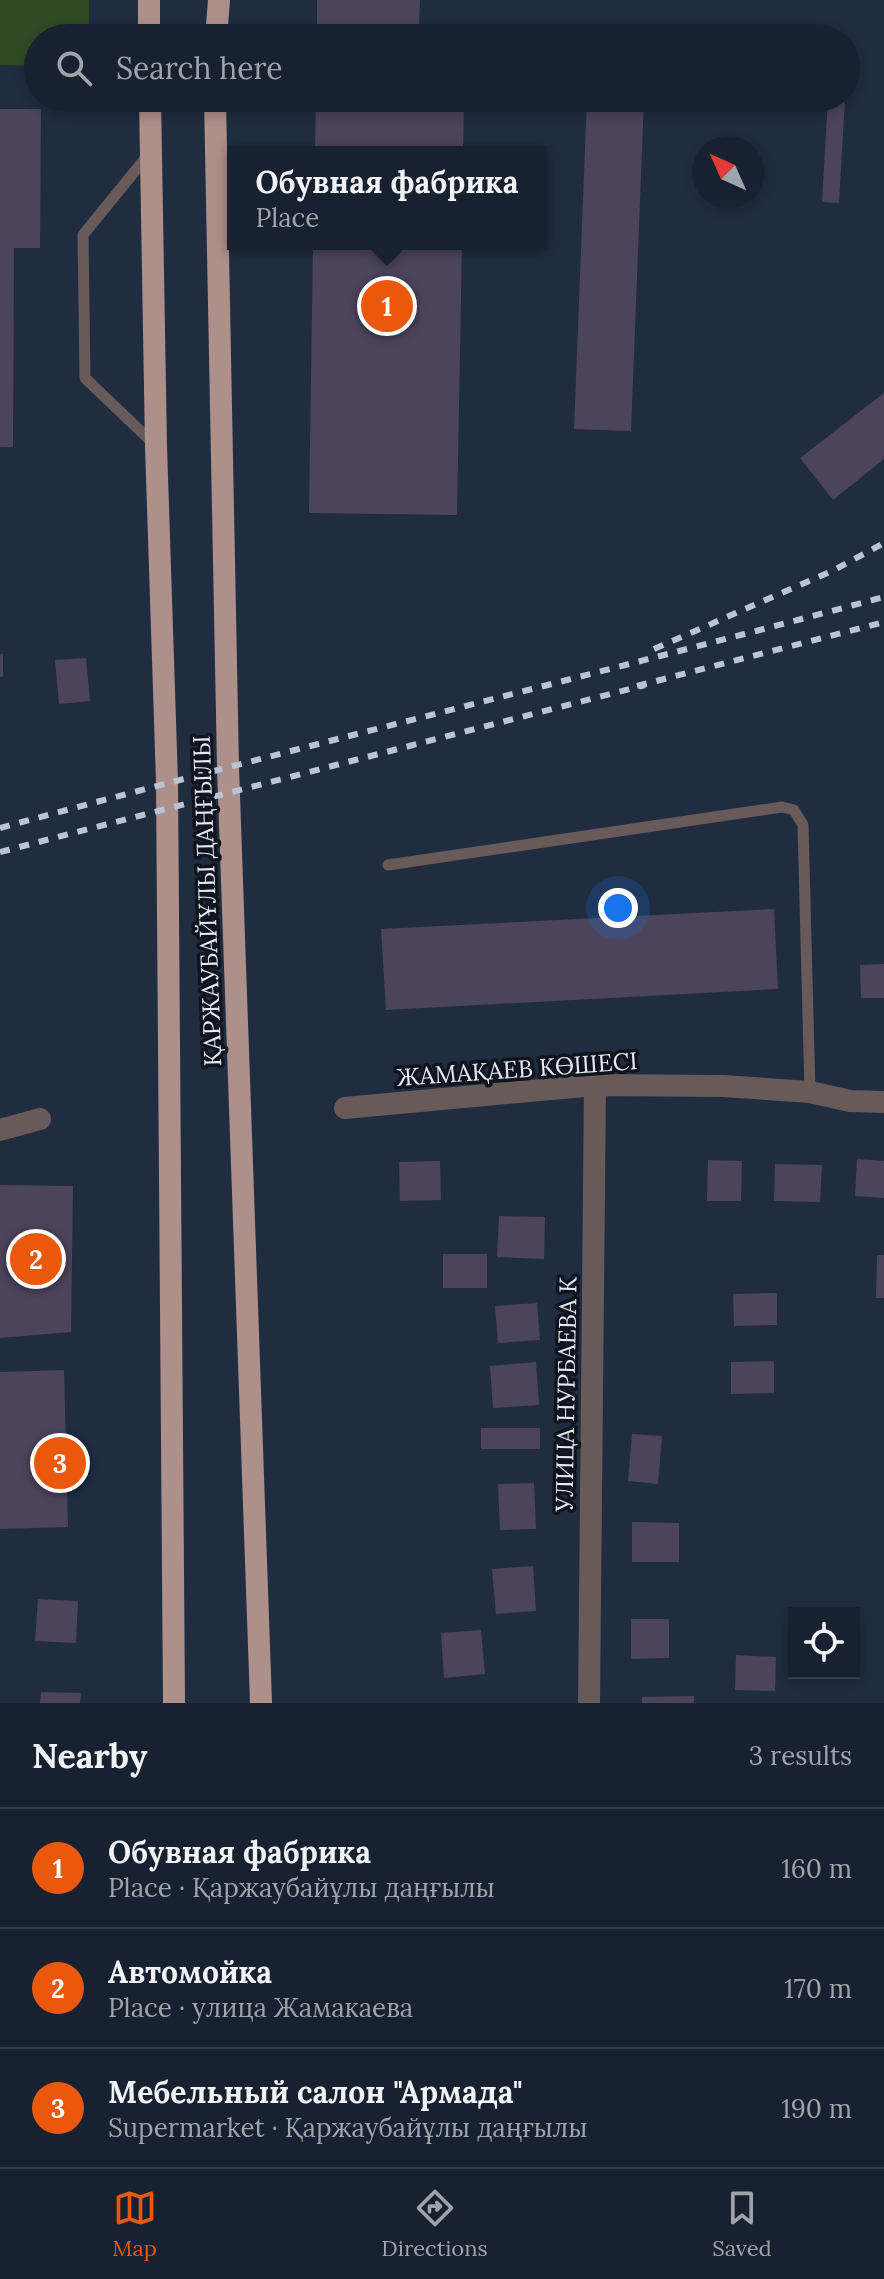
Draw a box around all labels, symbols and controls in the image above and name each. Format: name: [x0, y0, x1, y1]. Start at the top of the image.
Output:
search box: [24, 24, 860, 112]
icon: search: [52, 46, 96, 90]
text: Search here: [116, 49, 283, 87]
north arrow: [692, 136, 764, 208]
popup: [227, 146, 547, 250]
text: Обувная фабрика: [256, 163, 518, 201]
text: Place: [256, 201, 319, 234]
pin: 1: [361, 276, 413, 336]
street label: ҚАРЖАУБАЙҰЛЫ ДАҢҒЫЛЫ: [186, 735, 228, 1067]
your location: [598, 888, 638, 928]
street label: ЖАМАҚАЕВ КӨШЕСІ: [396, 1045, 638, 1093]
pin: 2: [10, 1229, 62, 1289]
street label: УЛИЦА НУРБАЕВА К: [548, 1276, 584, 1513]
pin: 3: [34, 1433, 86, 1493]
map controls: [788, 1607, 860, 1679]
button: locate: [788, 1607, 860, 1679]
text: Nearby: [32, 1734, 148, 1777]
text: 3 results: [749, 1739, 852, 1772]
text: Обувная фабрика: [108, 1833, 371, 1871]
text: 1: [53, 1852, 63, 1885]
text: 160 m: [781, 1852, 852, 1885]
text: Place · Қаржаубайұлы даңғылы: [108, 1871, 495, 1904]
text: Автомойка: [108, 1953, 272, 1991]
text: 2: [51, 1972, 65, 2005]
text: 170 m: [784, 1972, 852, 2005]
text: Place · улица Жамакаева: [108, 1991, 413, 2024]
text: Мебельный салон "Армада": [108, 2073, 523, 2111]
text: 3: [51, 2092, 65, 2125]
text: 190 m: [781, 2092, 852, 2125]
text: Supermarket · Қаржаубайұлы даңғылы: [108, 2111, 588, 2144]
tab: Map: [112, 2186, 157, 2262]
tab: Directions: [381, 2186, 488, 2262]
tab: Saved: [712, 2186, 772, 2262]

